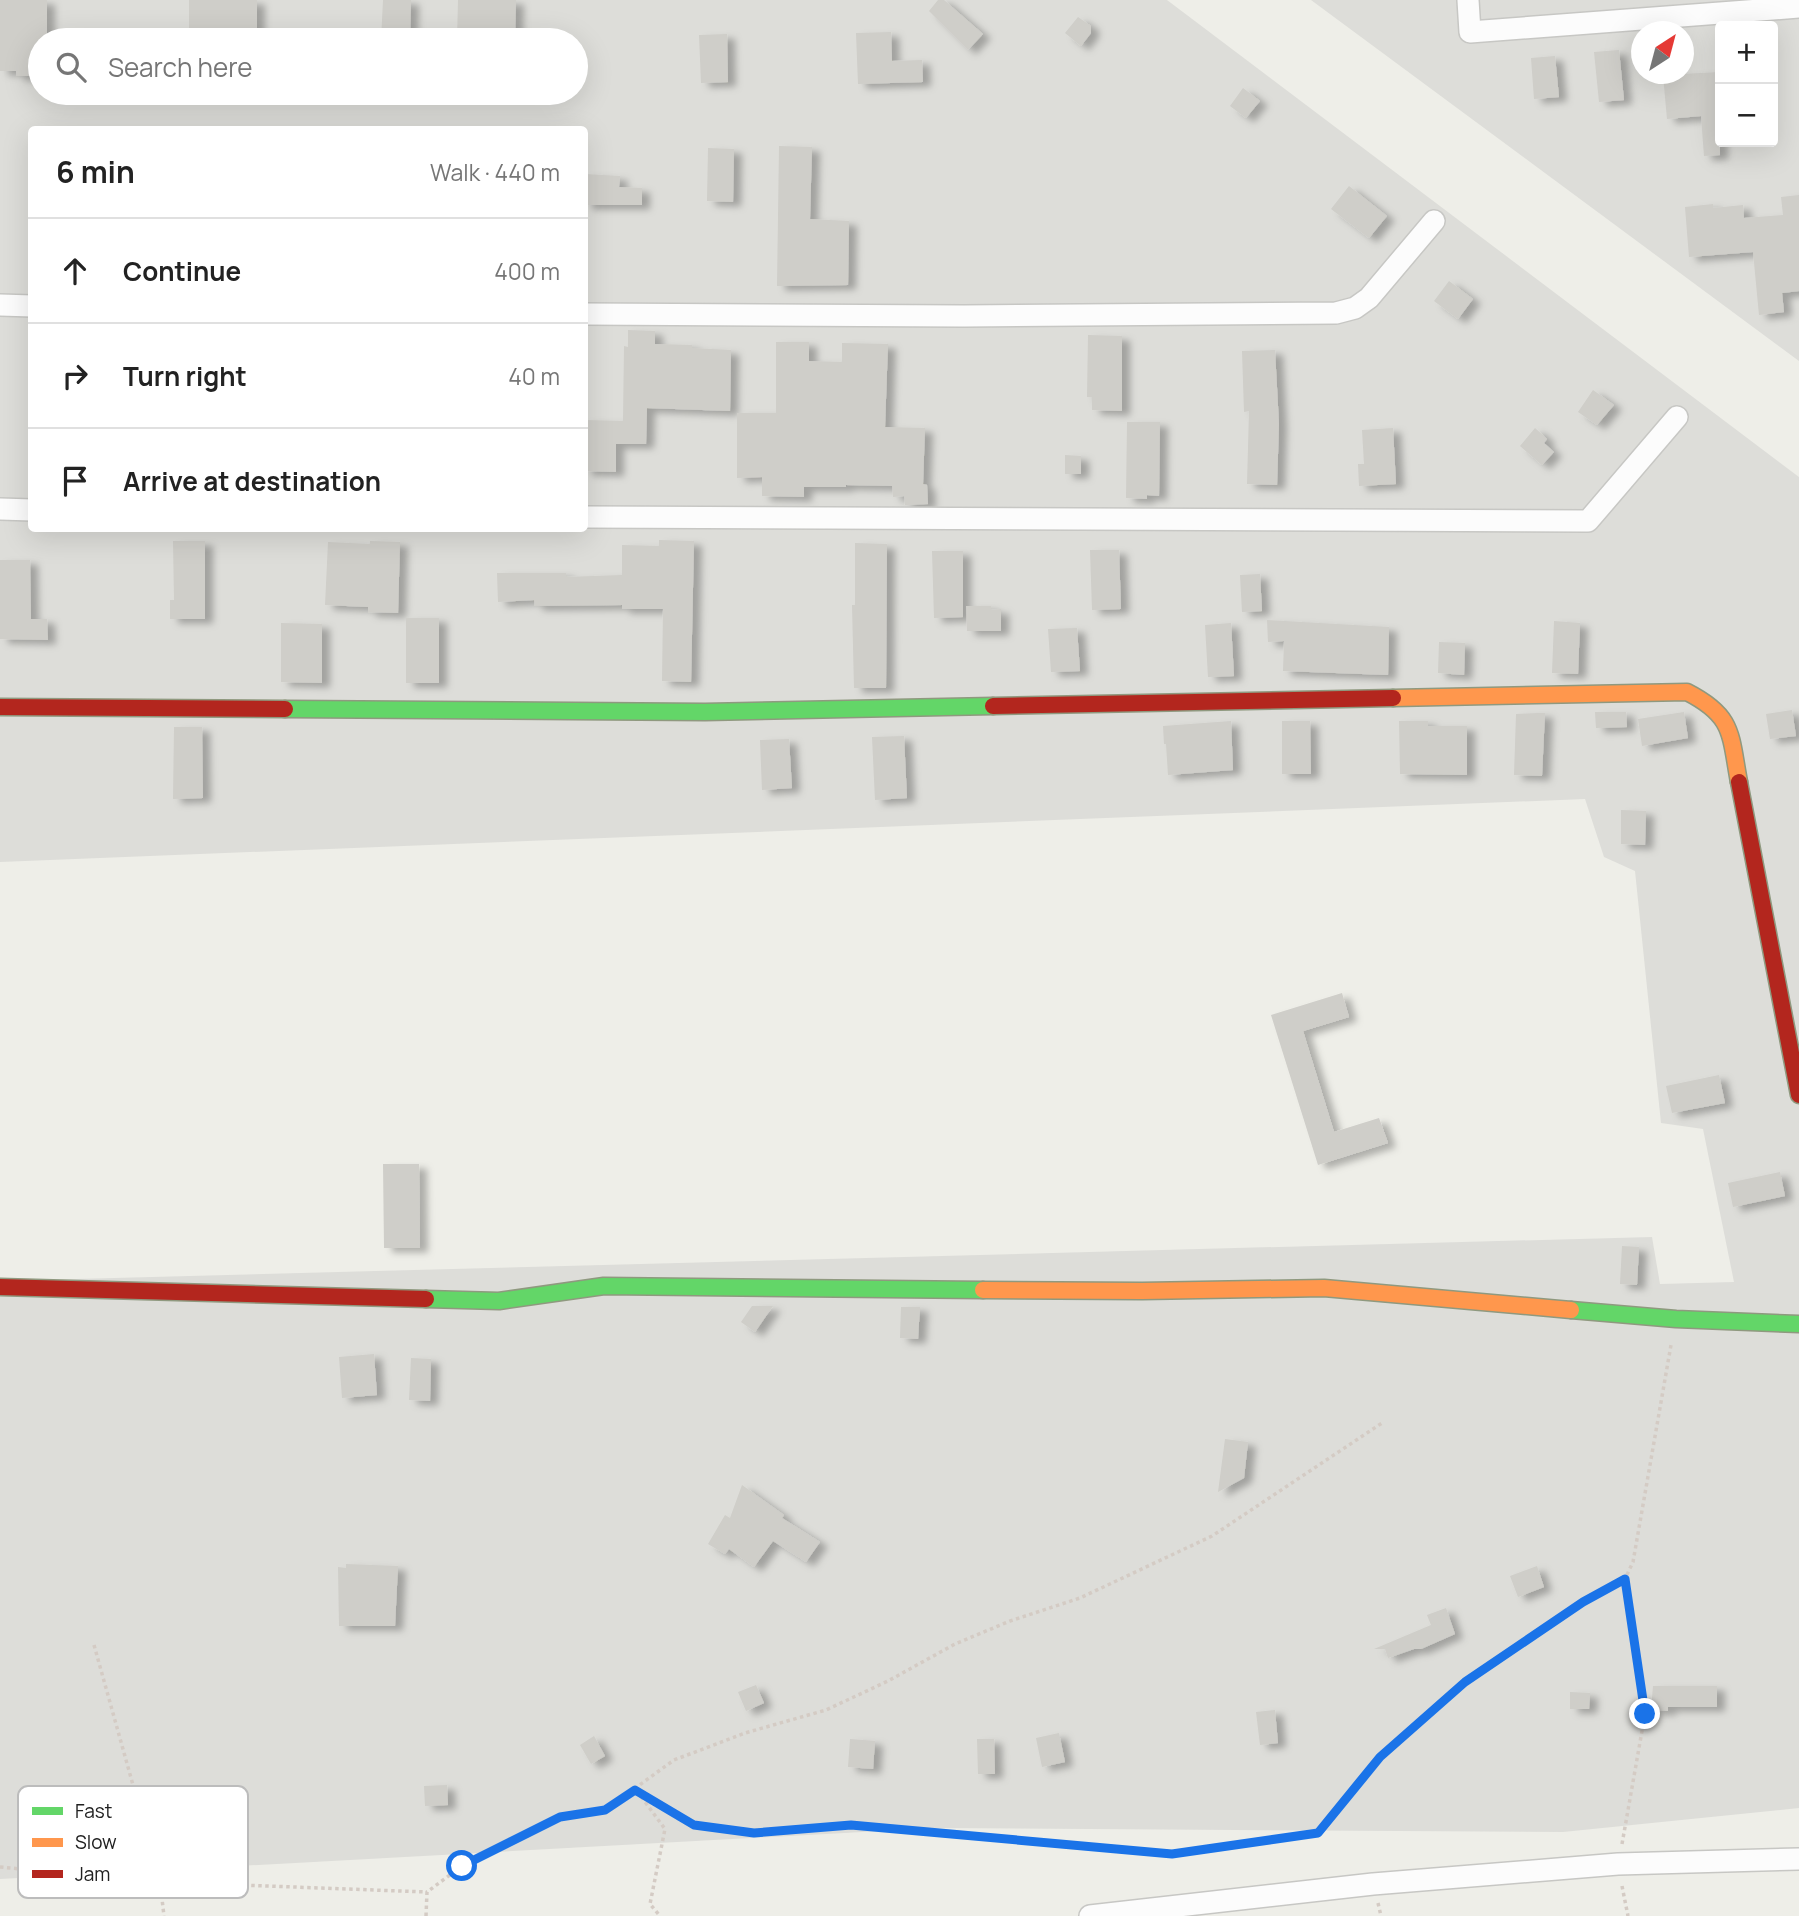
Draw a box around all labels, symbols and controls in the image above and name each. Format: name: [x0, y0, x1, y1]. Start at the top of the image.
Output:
north arrow: [1631, 21, 1694, 84]
map controls: [1715, 21, 1778, 147]
button: +: [1715, 21, 1778, 84]
search box: [28, 28, 588, 105]
icon: search: [52, 48, 90, 86]
text: Search here: [108, 49, 253, 85]
button: −: [1715, 84, 1778, 147]
text: 6 min: [56, 151, 135, 192]
text: Walk · 440 m: [430, 156, 560, 188]
icon: ahead: [56, 252, 94, 290]
text: Continue: [123, 253, 241, 289]
text: 400 m: [494, 255, 560, 287]
icon: right: [56, 357, 94, 395]
text: Turn right: [123, 358, 247, 394]
text: 40 m: [508, 360, 560, 392]
icon: arrive: [56, 462, 94, 500]
text: Arrive at destination: [123, 463, 381, 499]
route end: [1629, 1698, 1660, 1729]
legend: [18, 1786, 248, 1898]
text: Fast: [75, 1798, 112, 1824]
text: Slow: [75, 1829, 117, 1855]
route start: [446, 1850, 477, 1881]
text: Jam: [75, 1861, 110, 1887]

